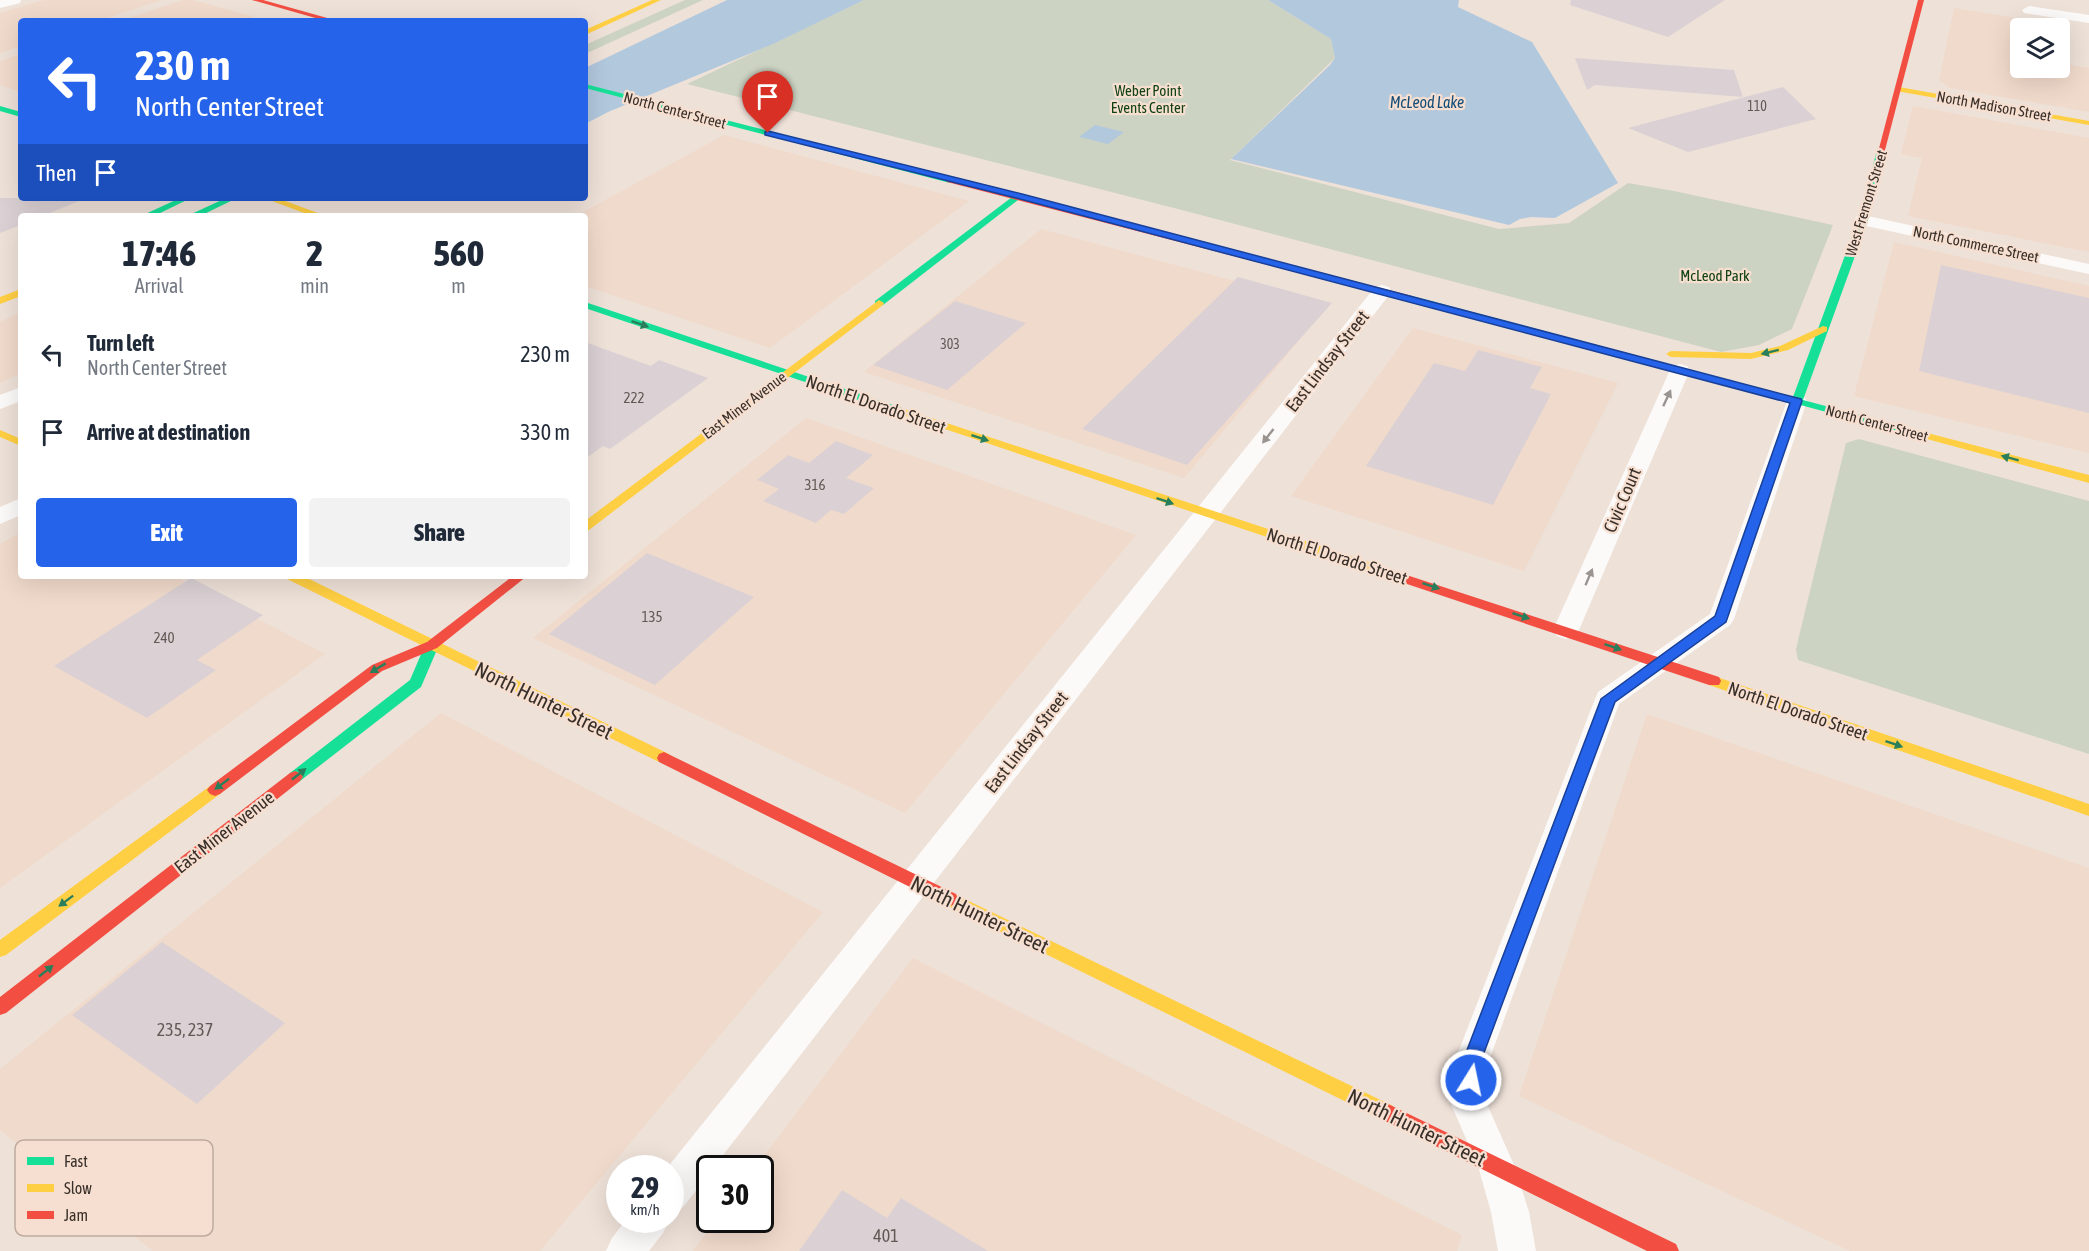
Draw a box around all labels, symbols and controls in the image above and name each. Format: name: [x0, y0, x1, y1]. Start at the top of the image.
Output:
map controls: [2010, 18, 2070, 78]
button: layers: [2010, 18, 2070, 78]
text: 230 m: [135, 41, 230, 89]
icon: left: [36, 42, 114, 120]
pin: [742, 71, 793, 133]
icon: arrive: [751, 80, 784, 113]
park label: Weber Point Events Center: [1111, 82, 1186, 116]
street label: North Center Street: [622, 88, 728, 132]
street label: North Madison Street: [1935, 88, 2053, 124]
text: North Center Street: [135, 91, 324, 122]
water label: McLeod Lake: [1390, 93, 1464, 111]
house number: 110: [1747, 98, 1767, 114]
street label: West Fremont Street: [1842, 148, 1890, 258]
icon: arrive: [89, 156, 122, 189]
text: Then: [36, 160, 77, 186]
street label: North Commerce Street: [1912, 222, 2040, 266]
text: 17:46: [122, 232, 196, 274]
text: 2: [306, 232, 323, 274]
text: 560: [433, 232, 484, 274]
park label: McLeod Park: [1680, 267, 1750, 284]
text: Arrival: [135, 274, 184, 297]
text: min: [300, 274, 329, 297]
text: m: [451, 274, 466, 297]
street label: East Lindsay Street: [1281, 306, 1373, 416]
one-way arrow: [631, 320, 649, 329]
text: Turn left: [87, 330, 154, 356]
house number: 303: [940, 336, 960, 352]
icon: left: [36, 338, 69, 371]
text: 230 m: [520, 341, 570, 367]
one-way arrow: [1760, 347, 1779, 357]
text: North Center Street: [87, 356, 227, 379]
street label: East Miner Avenue: [699, 368, 789, 442]
street label: North El Dorado Street: [803, 370, 949, 438]
house number: 222: [623, 389, 645, 406]
one-way arrow: [1662, 389, 1672, 407]
street label: North Center Street: [1824, 401, 1930, 445]
icon: arrive: [36, 416, 69, 449]
text: Arrive at destination: [87, 419, 250, 445]
text: 330 m: [520, 419, 570, 445]
one-way arrow: [1261, 428, 1274, 444]
one-way arrow: [972, 434, 990, 444]
one-way arrow: [2001, 453, 2019, 462]
street label: Civic Court: [1599, 464, 1645, 536]
house number: 316: [804, 476, 826, 493]
one-way arrow: [1156, 496, 1174, 506]
button: Exit: [36, 498, 297, 567]
button: Share: [309, 498, 570, 567]
street label: North El Dorado Street: [1264, 523, 1410, 589]
one-way arrow: [1584, 567, 1594, 585]
one-way arrow: [1422, 582, 1440, 591]
house number: 135: [641, 608, 663, 625]
one-way arrow: [1512, 611, 1530, 621]
house number: 240: [153, 629, 175, 646]
one-way arrow: [1604, 642, 1622, 652]
street label: North Hunter Street: [471, 656, 617, 744]
one-way arrow: [370, 663, 386, 674]
street label: North El Dorado Street: [1725, 677, 1871, 745]
street label: East Lindsay Street: [980, 687, 1072, 797]
one-way arrow: [1885, 739, 1903, 749]
one-way arrow: [291, 767, 307, 780]
one-way arrow: [214, 778, 230, 790]
street label: East Miner Avenue: [170, 787, 278, 877]
street label: North Hunter Street: [907, 870, 1053, 958]
one-way arrow: [58, 895, 74, 907]
one-way arrow: [38, 965, 54, 978]
house number: 235, 237: [157, 1019, 213, 1040]
position arrow: [1439, 1048, 1503, 1112]
street label: North Hunter Street: [1344, 1083, 1490, 1171]
legend: [15, 1140, 213, 1236]
text: Fast: [64, 1152, 88, 1170]
speed limit sign: 30: [696, 1155, 774, 1233]
text: 29: [631, 1170, 659, 1204]
text: Slow: [64, 1179, 92, 1197]
text: km/h: [630, 1201, 660, 1218]
text: Jam: [64, 1206, 88, 1224]
house number: 401: [873, 1225, 899, 1246]

